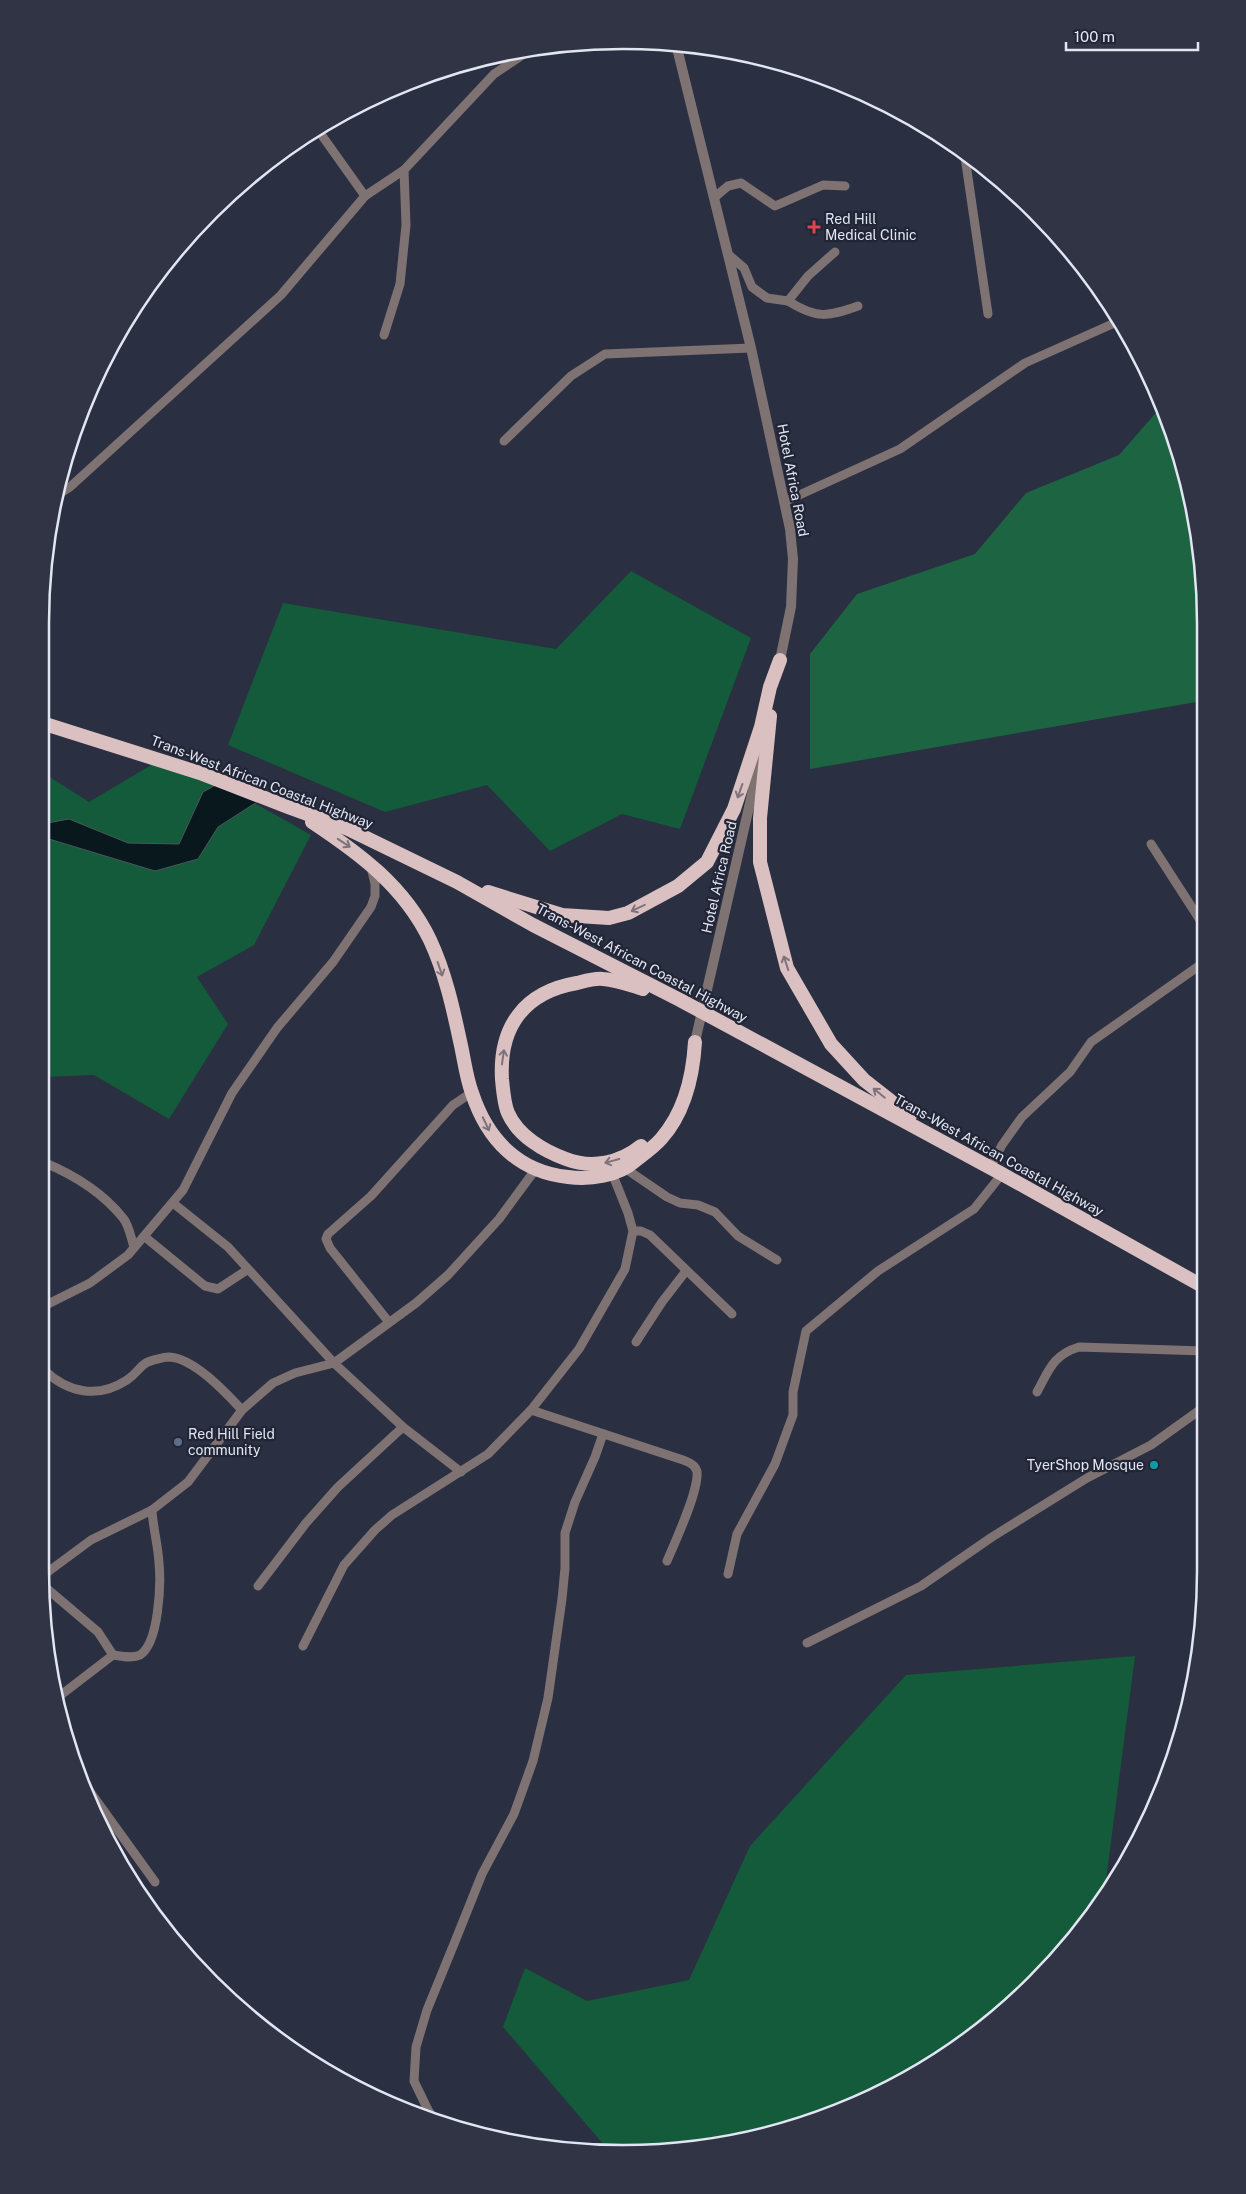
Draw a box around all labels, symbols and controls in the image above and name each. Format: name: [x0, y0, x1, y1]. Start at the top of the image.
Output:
scale bar: [1066, 20, 1198, 52]
text: 100 m: [1074, 28, 1115, 45]
place label: Red Hill Medical Clinic: [825, 211, 917, 243]
marker: Red Hill Medical Clinic: [807, 220, 821, 234]
street label: Hotel Africa Road: [774, 422, 812, 538]
street label: Trans-West African Coastal Highway: [149, 732, 376, 832]
one-way arrow: [735, 783, 744, 798]
street label: Hotel Africa Road: [698, 819, 740, 935]
one-way arrow: [336, 838, 350, 848]
street label: Trans-West African Coastal Highway: [534, 900, 751, 1026]
one-way arrow: [631, 904, 646, 913]
one-way arrow: [780, 955, 790, 971]
one-way arrow: [436, 961, 445, 977]
one-way arrow: [498, 1049, 508, 1065]
one-way arrow: [873, 1088, 886, 1099]
street label: Trans-West African Coastal Highway: [892, 1091, 1107, 1220]
one-way arrow: [482, 1117, 492, 1132]
one-way arrow: [605, 1156, 621, 1166]
place label: Red Hill Field community: [188, 1426, 275, 1458]
marker: Red Hill Field community: [172, 1436, 184, 1448]
place label: TyerShop Mosque: [1027, 1457, 1144, 1473]
marker: TyerShop Mosque: [1148, 1459, 1160, 1471]

